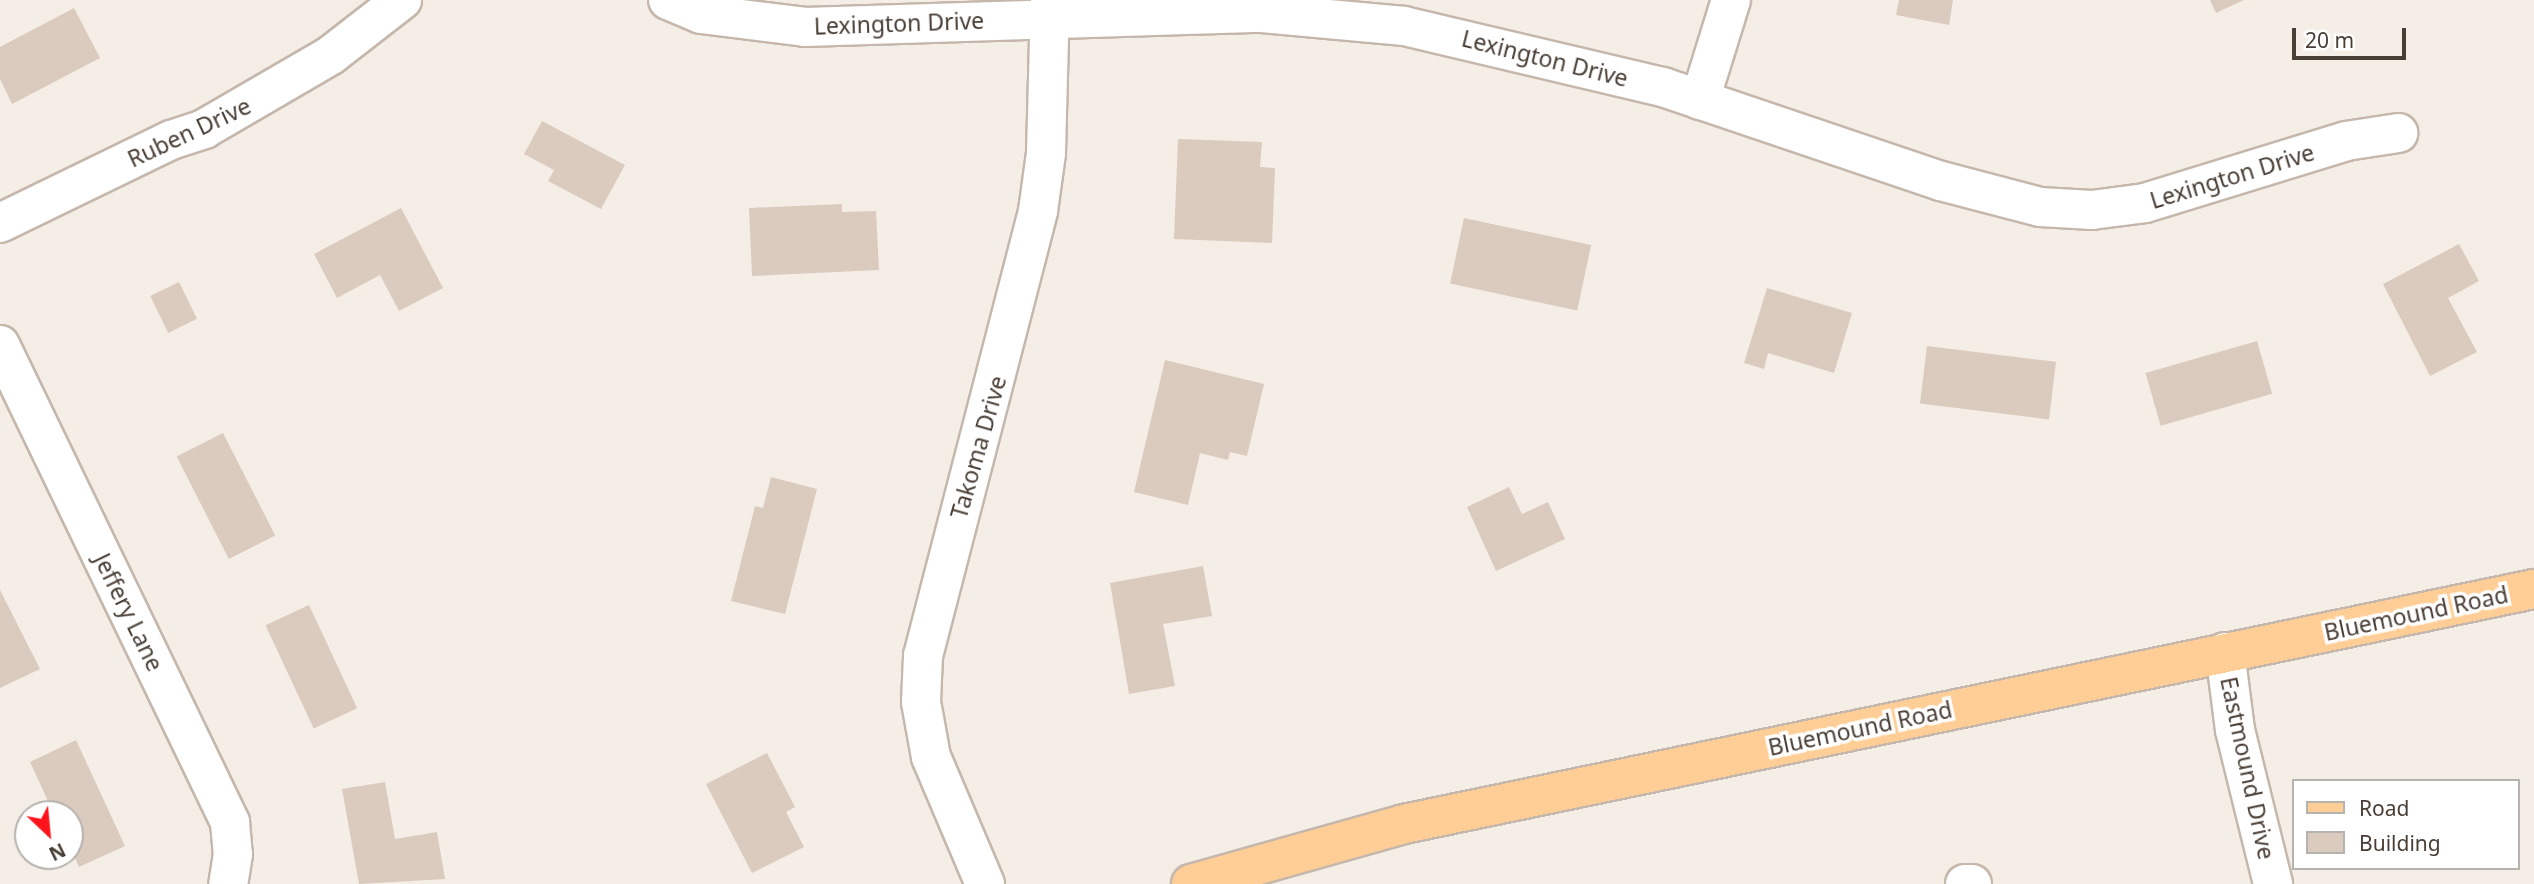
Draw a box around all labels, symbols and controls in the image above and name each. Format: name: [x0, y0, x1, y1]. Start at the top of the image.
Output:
street label: Lexington Drive: [813, 6, 985, 40]
scale bar: [2296, 14, 2410, 58]
street label: Lexington Drive: [1459, 24, 1631, 92]
text: 20 m: [2305, 26, 2354, 54]
street label: Ruben Drive: [123, 91, 255, 173]
street label: Lexington Drive: [2147, 138, 2317, 214]
street label: Takoma Drive: [944, 372, 1012, 522]
street label: Jeffery Lane: [89, 549, 169, 675]
street label: Bluemound Road: [2322, 580, 2510, 646]
street label: Eastmound Drive: [2215, 674, 2281, 862]
street label: Bluemound Road: [1766, 695, 1954, 761]
legend: [2292, 779, 2520, 870]
text: Road: [2359, 794, 2409, 822]
north arrow: [14, 800, 84, 870]
text: Building: [2359, 829, 2441, 857]
text: N: [45, 837, 70, 867]

